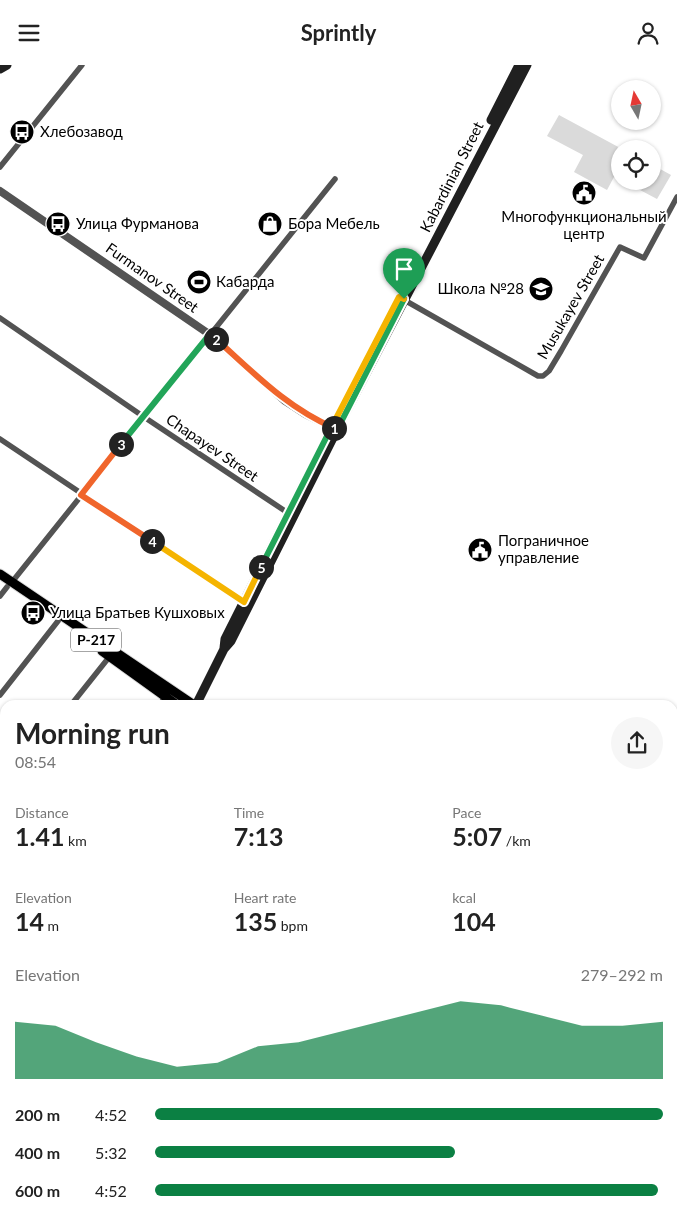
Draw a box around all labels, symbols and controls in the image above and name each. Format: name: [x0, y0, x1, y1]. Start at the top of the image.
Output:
icon: menu: [15, 19, 43, 47]
text: Sprintly: [301, 19, 376, 46]
icon: person: [634, 19, 662, 47]
north arrow: [611, 80, 661, 130]
map controls: [611, 80, 661, 190]
street label: Kabardinian Street: [416, 118, 487, 235]
bus stop icon: Хлебозавод: [9, 119, 35, 145]
place label: Хлебозавод: [40, 122, 123, 140]
button: locate: [611, 140, 661, 190]
public building icon: Многофункциональный центр: [571, 180, 597, 206]
place label: Многофункциональный центр: [501, 207, 667, 242]
bus stop icon: Улица Фурманова: [45, 211, 71, 237]
shop icon: Бора Мебель: [257, 211, 283, 237]
place label: Улица Фурманова: [76, 214, 199, 232]
place label: Бора Мебель: [288, 214, 380, 232]
street label: Furmanov Street: [103, 239, 203, 316]
pin: [383, 248, 425, 299]
street label: Musukayev Street: [533, 250, 608, 362]
icon: arrive: [390, 255, 418, 283]
sports icon: Кабарда: [186, 269, 212, 295]
place label: Кабарда: [216, 272, 274, 290]
school or university icon: Школа №28: [528, 276, 554, 302]
place label: Школа №28: [437, 279, 524, 297]
pin: 2: [204, 327, 228, 351]
text: 2: [212, 331, 221, 348]
street label: Chapayev Street: [163, 410, 263, 485]
pin: 1: [322, 415, 346, 441]
text: 1: [330, 420, 339, 437]
pin: 3: [108, 431, 134, 457]
text: 3: [117, 436, 126, 453]
pin: 4: [140, 529, 164, 553]
place label: Пограничное управление: [498, 531, 589, 566]
text: 4: [148, 533, 157, 550]
public building icon: Пограничное управление: [467, 537, 493, 563]
pin: 5: [248, 555, 274, 579]
text: 5: [257, 559, 266, 576]
bus stop icon: Улица Братьев Кушховых: [20, 600, 46, 626]
place label: Улица Братьев Кушховых: [50, 603, 225, 621]
road number: Р-217: [71, 629, 121, 651]
text: Morning run: [15, 716, 170, 750]
button: share: [611, 717, 663, 769]
text: 08:54: [15, 752, 56, 771]
text: Distance: [15, 804, 69, 821]
text: Time: [234, 804, 264, 821]
text: Pace: [452, 804, 481, 821]
text: 1.41: [15, 821, 64, 851]
text: 7:13: [234, 821, 284, 851]
text: 5:07: [452, 821, 502, 851]
text: km: [64, 832, 87, 849]
text: /km: [502, 832, 531, 849]
text: Elevation: [15, 889, 72, 906]
text: Heart rate: [234, 889, 296, 906]
text: kcal: [452, 889, 476, 906]
text: 14: [15, 906, 44, 936]
text: 135: [234, 906, 277, 936]
text: 104: [452, 906, 496, 936]
text: m: [44, 917, 59, 934]
text: bpm: [277, 917, 308, 934]
text: Elevation: [15, 965, 80, 984]
text: 279–292 m: [581, 965, 663, 984]
text: 200 m: [15, 1105, 60, 1124]
text: 4:52: [95, 1105, 127, 1124]
text: 400 m: [15, 1143, 60, 1162]
text: 5:32: [95, 1143, 127, 1162]
text: 600 m: [15, 1181, 60, 1200]
text: 4:52: [95, 1181, 127, 1200]

